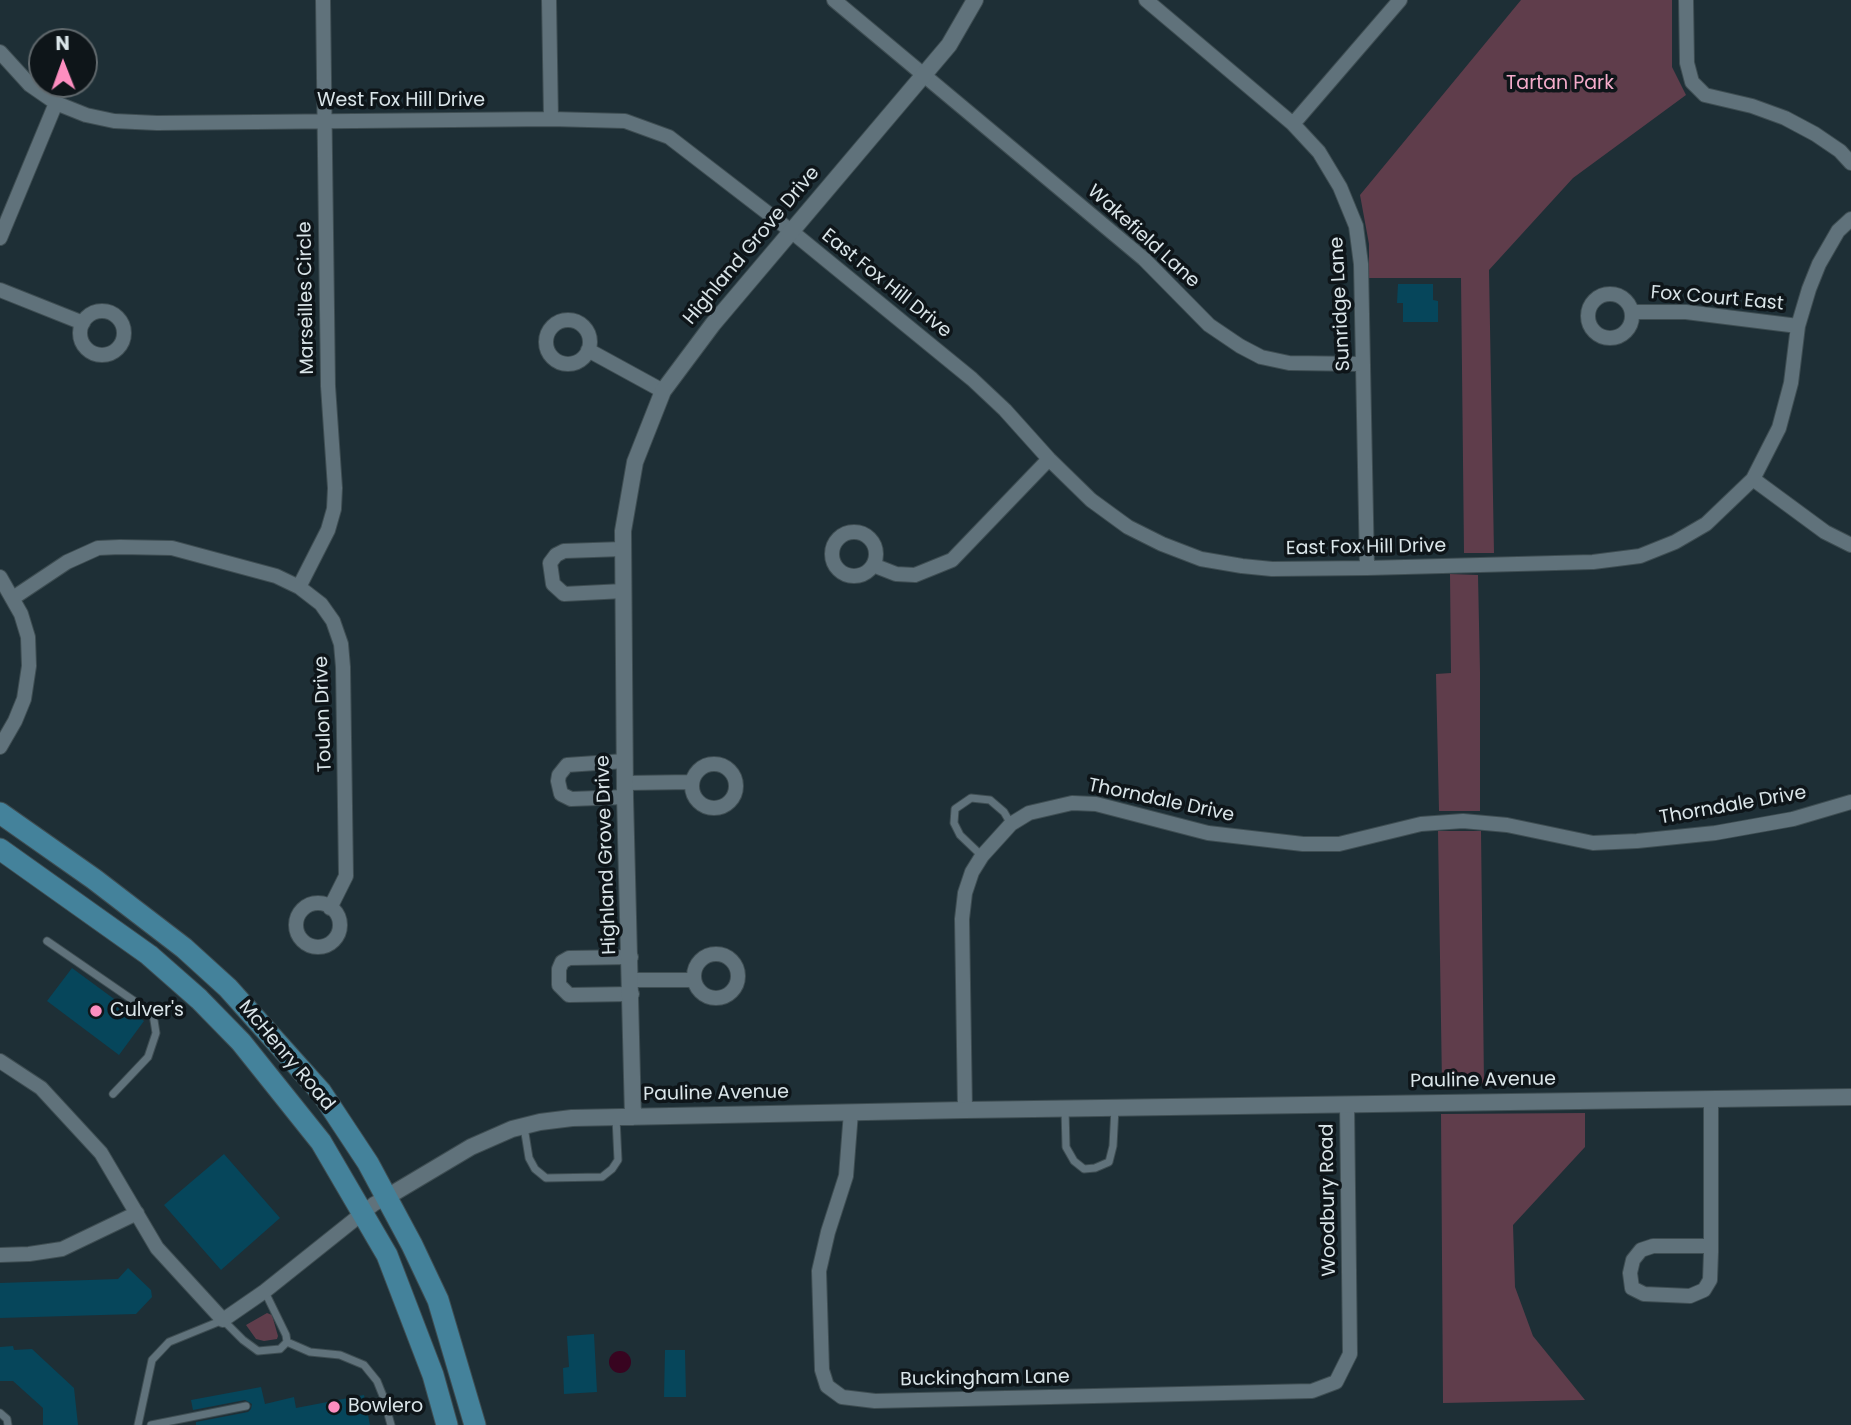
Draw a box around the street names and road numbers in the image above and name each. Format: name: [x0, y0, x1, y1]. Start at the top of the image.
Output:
street label: West Fox Hill Drive: [317, 90, 485, 112]
street label: Highland Grove Drive: [679, 162, 825, 330]
street label: Wakefield Lane: [1082, 181, 1204, 293]
street label: Marseilles Circle: [294, 221, 320, 375]
street label: East Fox Hill Drive: [817, 225, 955, 343]
street label: Sunridge Lane: [1326, 236, 1356, 372]
street label: Fox Court East: [1650, 282, 1784, 316]
street label: East Fox Hill Drive: [1286, 535, 1446, 561]
street label: Toulon Drive: [311, 655, 337, 773]
street label: Highland Grove Drive: [592, 755, 622, 955]
street label: Thorndale Drive: [1086, 774, 1236, 828]
street label: Thorndale Drive: [1658, 782, 1808, 830]
street label: McHenry Road: [233, 996, 339, 1116]
street label: Pauline Avenue: [1410, 1068, 1556, 1094]
street label: Pauline Avenue: [643, 1081, 789, 1107]
street label: Woodbury Road: [1316, 1123, 1342, 1277]
street label: Buckingham Lane: [900, 1366, 1070, 1392]

